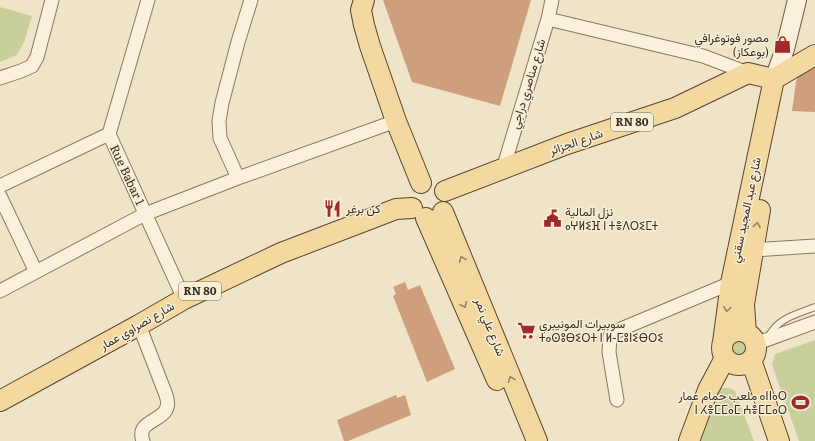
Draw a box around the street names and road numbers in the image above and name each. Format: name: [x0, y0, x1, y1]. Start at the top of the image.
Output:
street label: شارع مناصري دراجي: [505, 36, 551, 132]
road number: RN 80: [611, 113, 653, 131]
street label: شارع الجزائر: [545, 123, 605, 160]
street label: Rue Babar 1: [106, 141, 150, 208]
street label: شارع عبد المجيد سقني: [725, 155, 767, 265]
road number: RN 80: [179, 282, 221, 300]
street label: شارع علي نمر: [469, 294, 511, 359]
street label: شارع نصراوي عمار: [95, 296, 178, 356]

